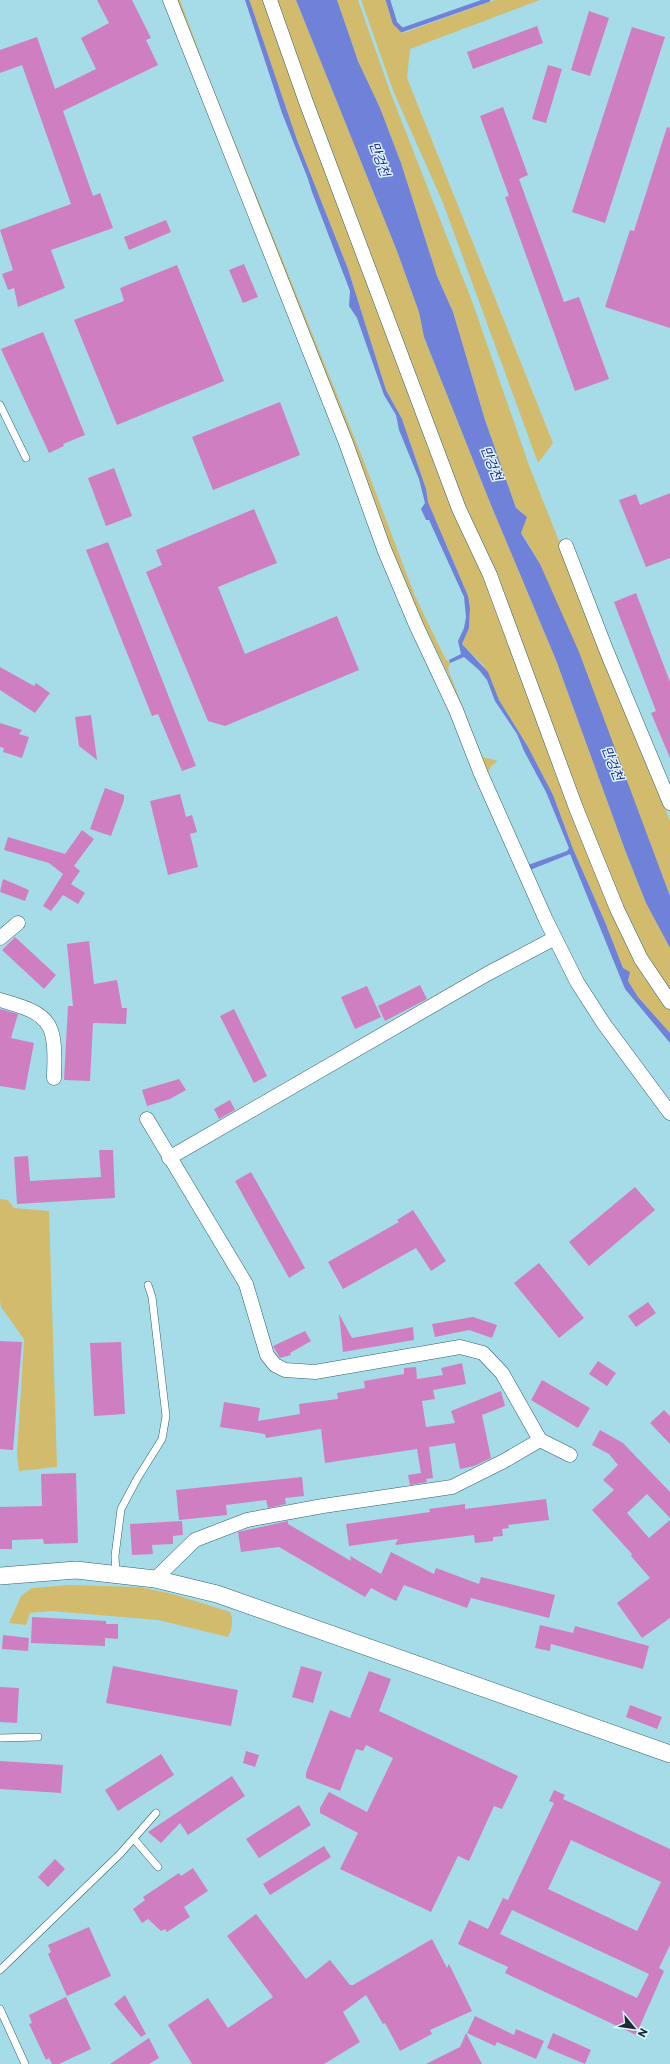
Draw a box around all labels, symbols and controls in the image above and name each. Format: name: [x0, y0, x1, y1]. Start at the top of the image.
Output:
water label: 만겅천: [366, 139, 394, 180]
water label: 만겅천: [478, 443, 507, 484]
water label: 만겅천: [599, 743, 628, 784]
north arrow: [614, 2008, 654, 2048]
text: N: [635, 2026, 651, 2040]

